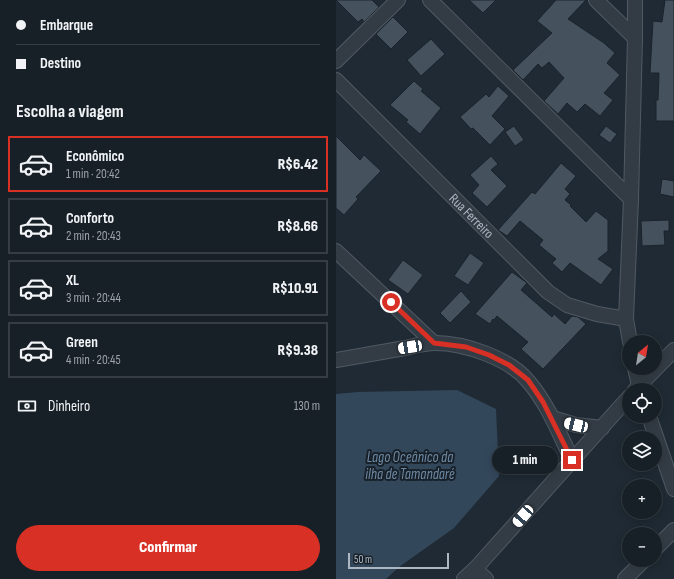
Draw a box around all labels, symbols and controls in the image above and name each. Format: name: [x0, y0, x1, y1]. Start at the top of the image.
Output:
text: Embarque: [40, 16, 93, 35]
text: Destino: [40, 54, 81, 73]
text: Escolha a viagem: [16, 101, 124, 122]
icon: car: [18, 146, 54, 182]
text: Econômico: [66, 147, 124, 166]
text: R$6.42: [278, 155, 318, 174]
text: 1 min · 20:42: [66, 166, 120, 182]
street label: Rua Ferreiro: [445, 190, 497, 242]
icon: car: [18, 208, 54, 244]
text: Conforto: [66, 209, 114, 228]
text: R$8.66: [277, 217, 318, 236]
text: 2 min · 20:43: [66, 228, 121, 244]
icon: car: [18, 270, 54, 306]
text: XL: [66, 271, 79, 290]
text: R$10.91: [272, 279, 318, 298]
text: 3 min · 20:44: [66, 290, 121, 306]
route start: [382, 293, 400, 311]
icon: car: [18, 332, 54, 368]
text: Green: [66, 333, 98, 352]
north arrow: [622, 335, 662, 375]
map controls: [622, 335, 662, 567]
car: [397, 339, 423, 355]
text: R$9.38: [278, 341, 318, 360]
text: 4 min · 20:45: [66, 352, 121, 368]
button: locate: [622, 383, 662, 423]
icon: cash: [16, 395, 38, 417]
text: Dinheiro: [48, 397, 90, 416]
text: 130 m: [294, 398, 320, 414]
car: [563, 416, 589, 434]
button: layers: [622, 431, 662, 471]
callout: 1 min: [492, 446, 558, 474]
water label: Lago Oceânico da ilha de Tamandaré: [365, 448, 455, 484]
route end: [563, 451, 581, 469]
text: 1 min: [513, 452, 537, 468]
button: +: [622, 479, 662, 519]
car: [511, 503, 535, 529]
button: Confirmar: [16, 525, 320, 571]
button: −: [622, 527, 662, 567]
scale bar: [348, 551, 449, 570]
text: 50 m: [354, 553, 372, 566]

